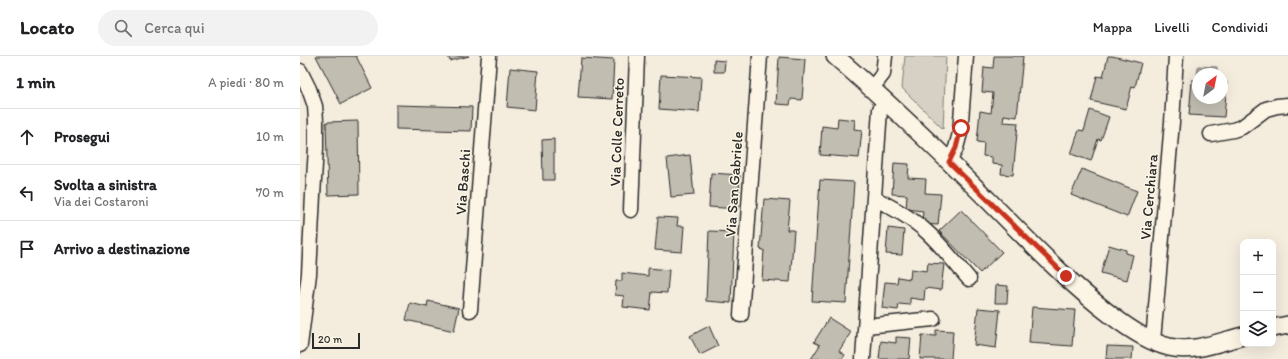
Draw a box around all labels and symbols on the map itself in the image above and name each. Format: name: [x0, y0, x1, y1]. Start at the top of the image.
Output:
north arrow: [1192, 68, 1228, 104]
street label: Via Colle Cerreto: [606, 77, 628, 187]
route start: [952, 119, 970, 137]
street label: Via San Gabriele: [721, 131, 747, 237]
street label: Via Baschi: [452, 148, 474, 216]
street label: Via Cerchiara: [1136, 153, 1162, 241]
route end: [1057, 267, 1075, 285]
scale bar: [312, 331, 360, 350]

